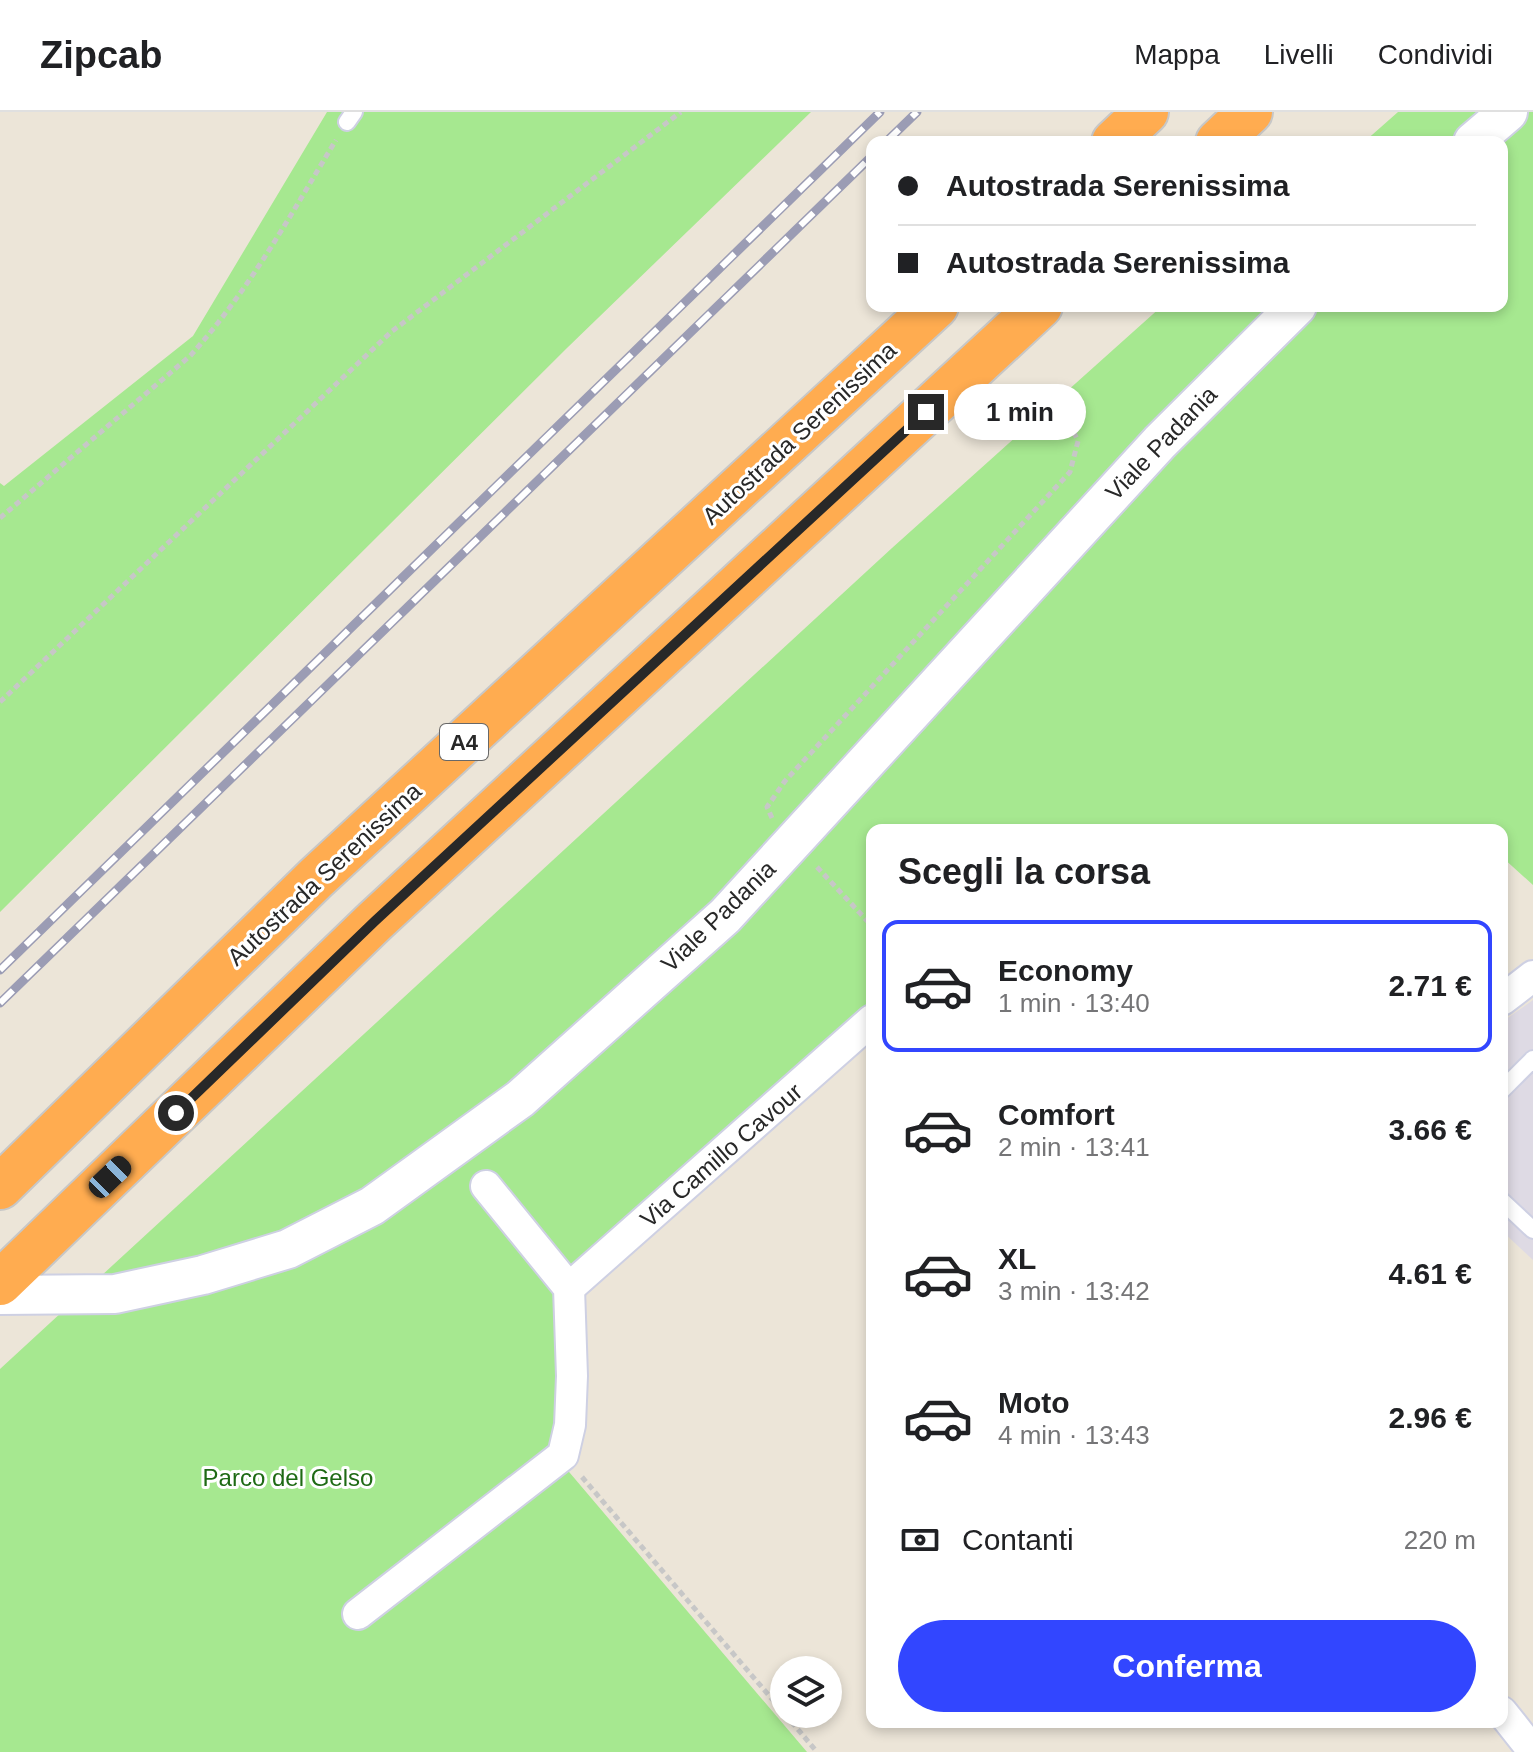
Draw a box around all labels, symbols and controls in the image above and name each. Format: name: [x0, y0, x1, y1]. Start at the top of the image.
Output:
text: Zipcab: [40, 34, 162, 76]
text: Mappa: [1134, 39, 1220, 70]
text: Livelli: [1264, 39, 1334, 70]
text: Condividi: [1378, 39, 1493, 70]
text: Autostrada Serenissima: [946, 169, 1289, 202]
text: Autostrada Serenissima: [946, 246, 1289, 279]
street label: Autostrada Serenissima: [697, 336, 902, 530]
street label: Viale Padania: [1100, 380, 1222, 505]
callout: 1 min: [954, 384, 1086, 440]
route end: [908, 394, 944, 430]
text: 1 min: [986, 397, 1054, 427]
road number: A4: [440, 724, 488, 760]
street label: Autostrada Serenissima: [222, 777, 427, 971]
text: Scegli la corsa: [898, 851, 1150, 892]
street label: Viale Padania: [656, 855, 781, 977]
icon: car: [902, 950, 974, 1022]
text: Economy: [998, 954, 1133, 987]
text: 2.71 €: [1389, 969, 1472, 1002]
text: 1 min · 13:40: [998, 988, 1150, 1018]
street label: Via Camillo Cavour: [635, 1078, 807, 1232]
icon: car: [902, 1094, 974, 1166]
route start: [158, 1095, 194, 1131]
text: Comfort: [998, 1098, 1115, 1131]
text: 3.66 €: [1389, 1113, 1472, 1146]
text: 2 min · 13:41: [998, 1132, 1150, 1162]
car: [84, 1152, 136, 1202]
icon: car: [902, 1238, 974, 1310]
text: XL: [998, 1242, 1036, 1275]
text: 4.61 €: [1389, 1257, 1472, 1290]
text: 3 min · 13:42: [998, 1276, 1150, 1306]
icon: car: [902, 1382, 974, 1454]
text: Moto: [998, 1386, 1070, 1419]
text: 2.96 €: [1389, 1401, 1472, 1434]
text: 4 min · 13:43: [998, 1420, 1150, 1450]
park label: Parco del Gelso: [203, 1464, 373, 1491]
icon: cash: [898, 1518, 942, 1562]
text: Contanti: [962, 1523, 1074, 1556]
text: 220 m: [1404, 1525, 1476, 1555]
button: Conferma: [898, 1620, 1476, 1712]
map controls: [770, 1656, 842, 1728]
button: layers: [770, 1656, 842, 1728]

